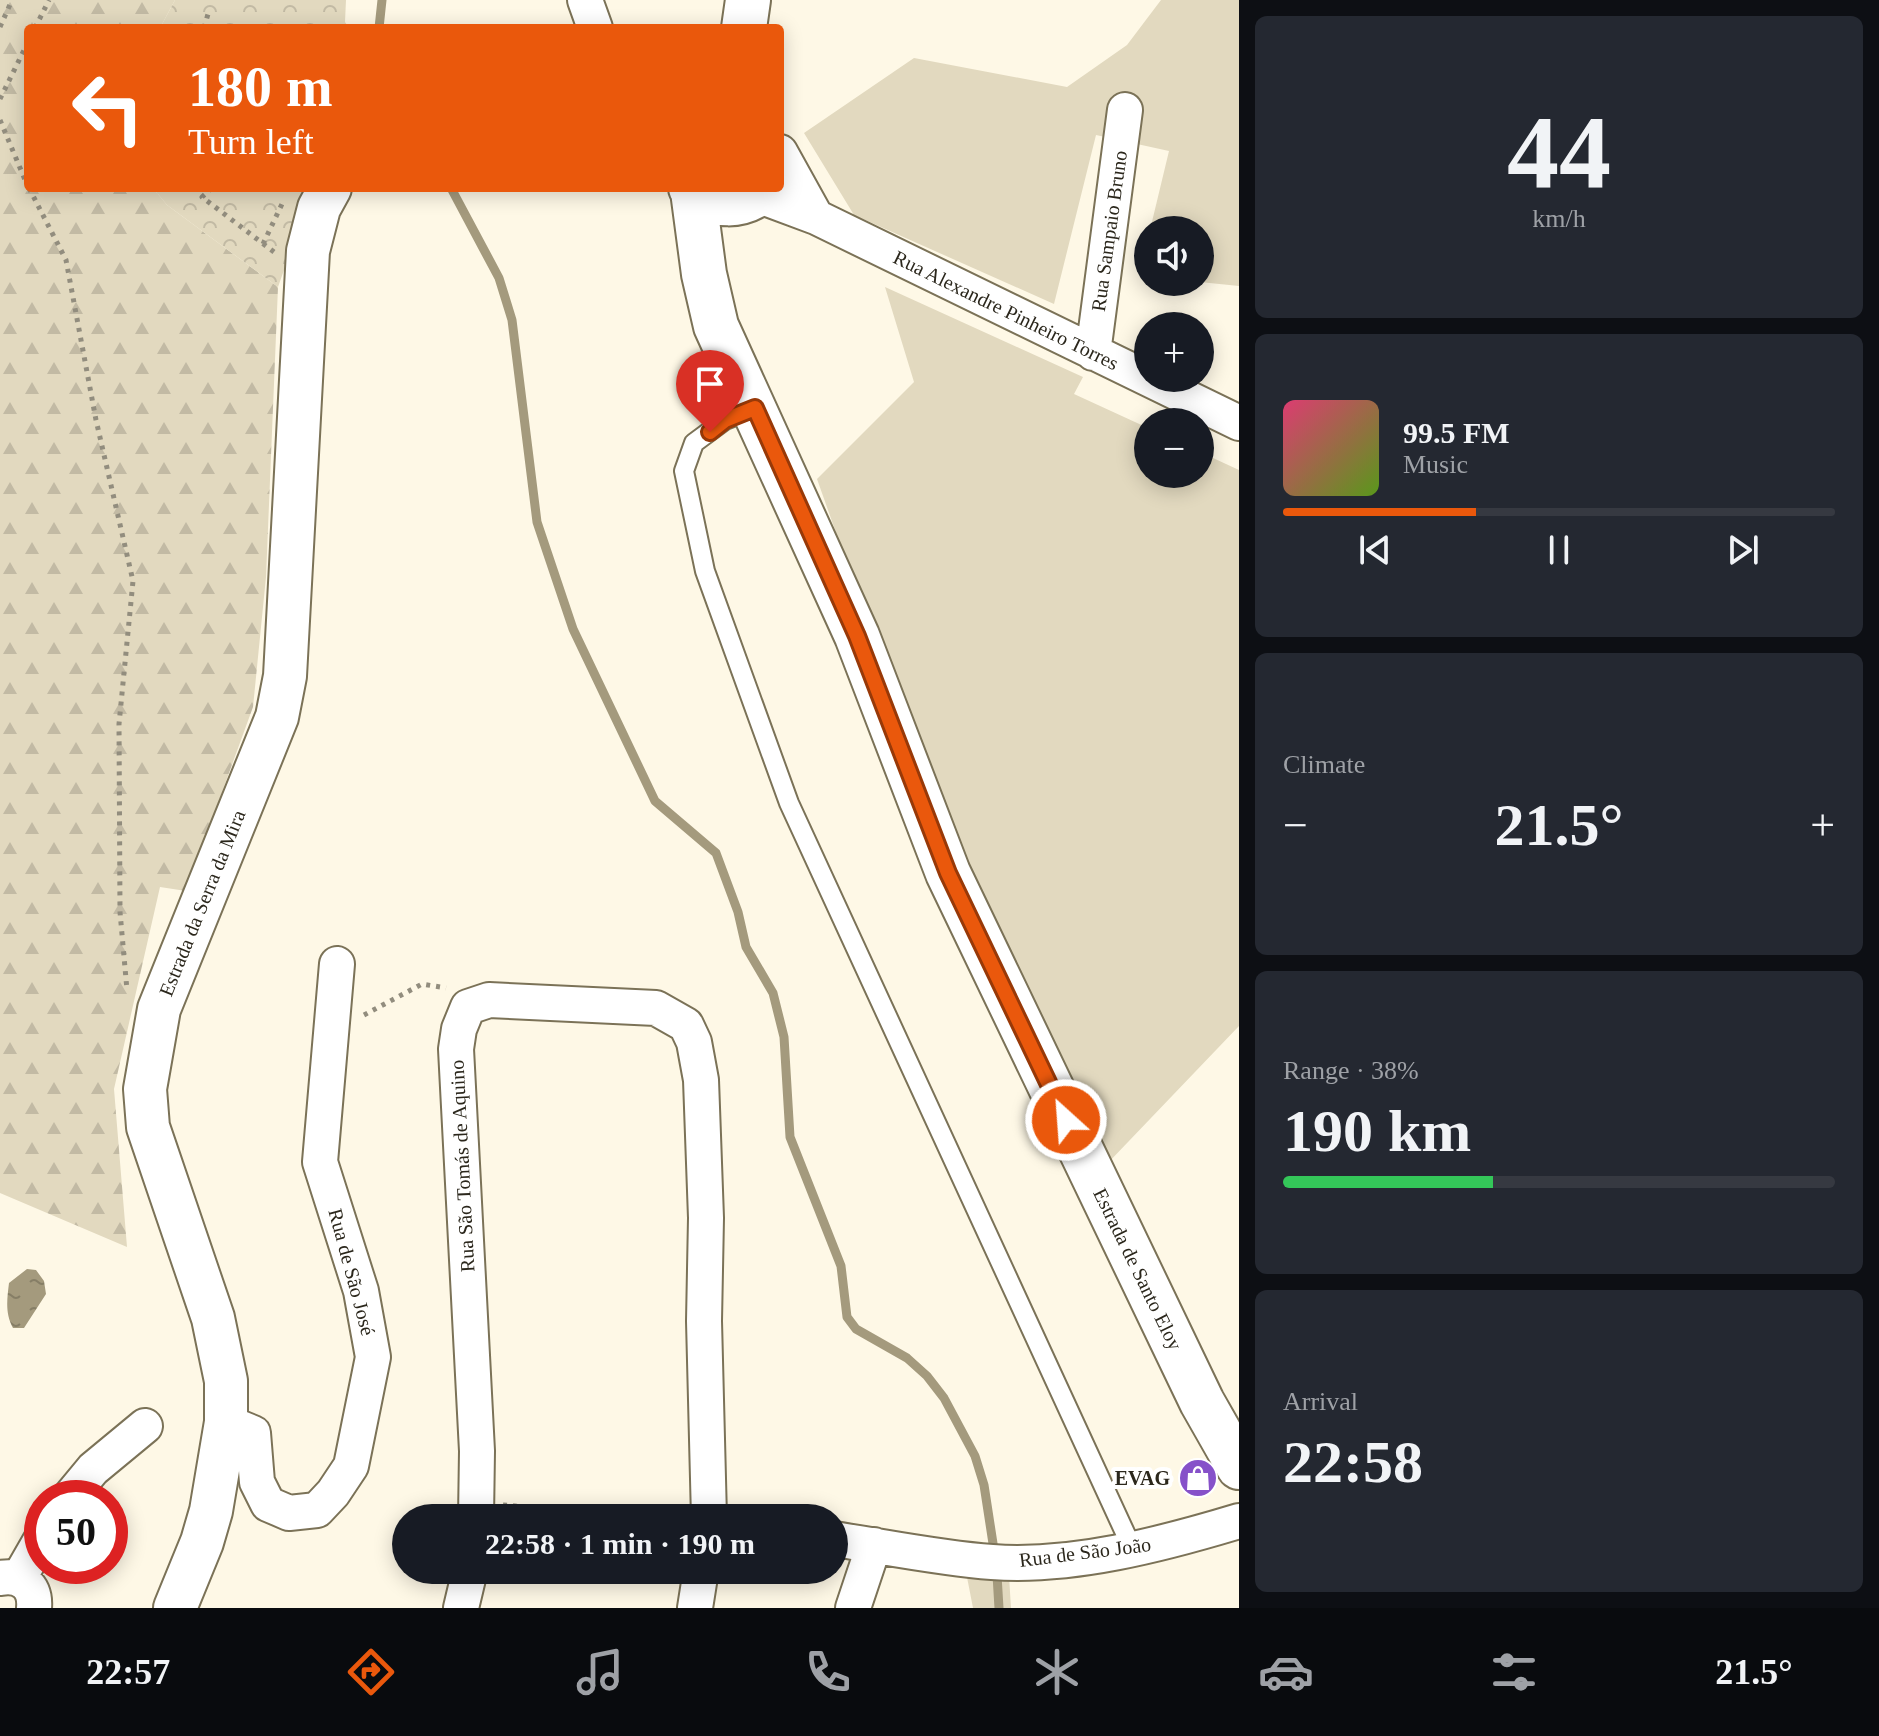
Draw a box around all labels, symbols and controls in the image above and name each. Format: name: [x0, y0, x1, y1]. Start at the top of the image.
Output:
icon: left: [56, 56, 160, 160]
text: 180 m: [188, 56, 333, 118]
text: 44: [1507, 94, 1611, 209]
text: Turn left: [188, 122, 314, 162]
street label: Rua Sampaio Bruno: [1087, 149, 1132, 313]
text: km/h: [1532, 204, 1586, 233]
map controls: [1134, 216, 1214, 488]
button: sound: [1134, 216, 1214, 296]
street label: Rua Alexandre Pinheiro Torres: [890, 246, 1122, 374]
button: +: [1134, 312, 1214, 392]
pin: [676, 350, 744, 432]
icon: arrive: [688, 362, 732, 406]
button: −: [1134, 408, 1214, 488]
text: 99.5 FM: [1403, 416, 1510, 449]
text: Music: [1403, 450, 1468, 479]
icon: previous: [1353, 528, 1397, 572]
icon: pause: [1537, 528, 1581, 572]
icon: next: [1721, 528, 1765, 572]
text: Climate: [1283, 750, 1365, 779]
text: 21.5°: [1495, 792, 1624, 858]
text: −: [1283, 801, 1308, 850]
text: +: [1810, 801, 1835, 850]
street label: Estrada da Serra da Mira: [155, 807, 249, 999]
text: Range · 38%: [1283, 1056, 1419, 1085]
street label: Rua São Tomás de Aquino: [445, 1059, 480, 1273]
position arrow: [1024, 1078, 1108, 1162]
text: 190 km: [1283, 1098, 1471, 1164]
street label: Estrada de Santo Eloy: [1088, 1185, 1187, 1354]
street label: Rua de São José: [324, 1206, 380, 1338]
text: Arrival: [1283, 1387, 1358, 1416]
text: 22:58: [1283, 1429, 1423, 1495]
shop icon: EVAG: [1177, 1457, 1219, 1499]
place label: EVAG: [1115, 1467, 1170, 1489]
speed limit sign: 50: [24, 1480, 128, 1584]
text: 22:58 · 1 min · 190 m: [485, 1527, 755, 1560]
street label: Rua de São João: [1018, 1533, 1152, 1571]
icon: directions: [343, 1644, 399, 1700]
icon: music: [572, 1644, 628, 1700]
icon: phone: [800, 1644, 856, 1700]
icon: climate: [1029, 1644, 1085, 1700]
icon: car: [1258, 1644, 1314, 1700]
icon: filters: [1486, 1644, 1542, 1700]
text: 22:57: [86, 1652, 170, 1692]
text: 21.5°: [1715, 1652, 1793, 1692]

